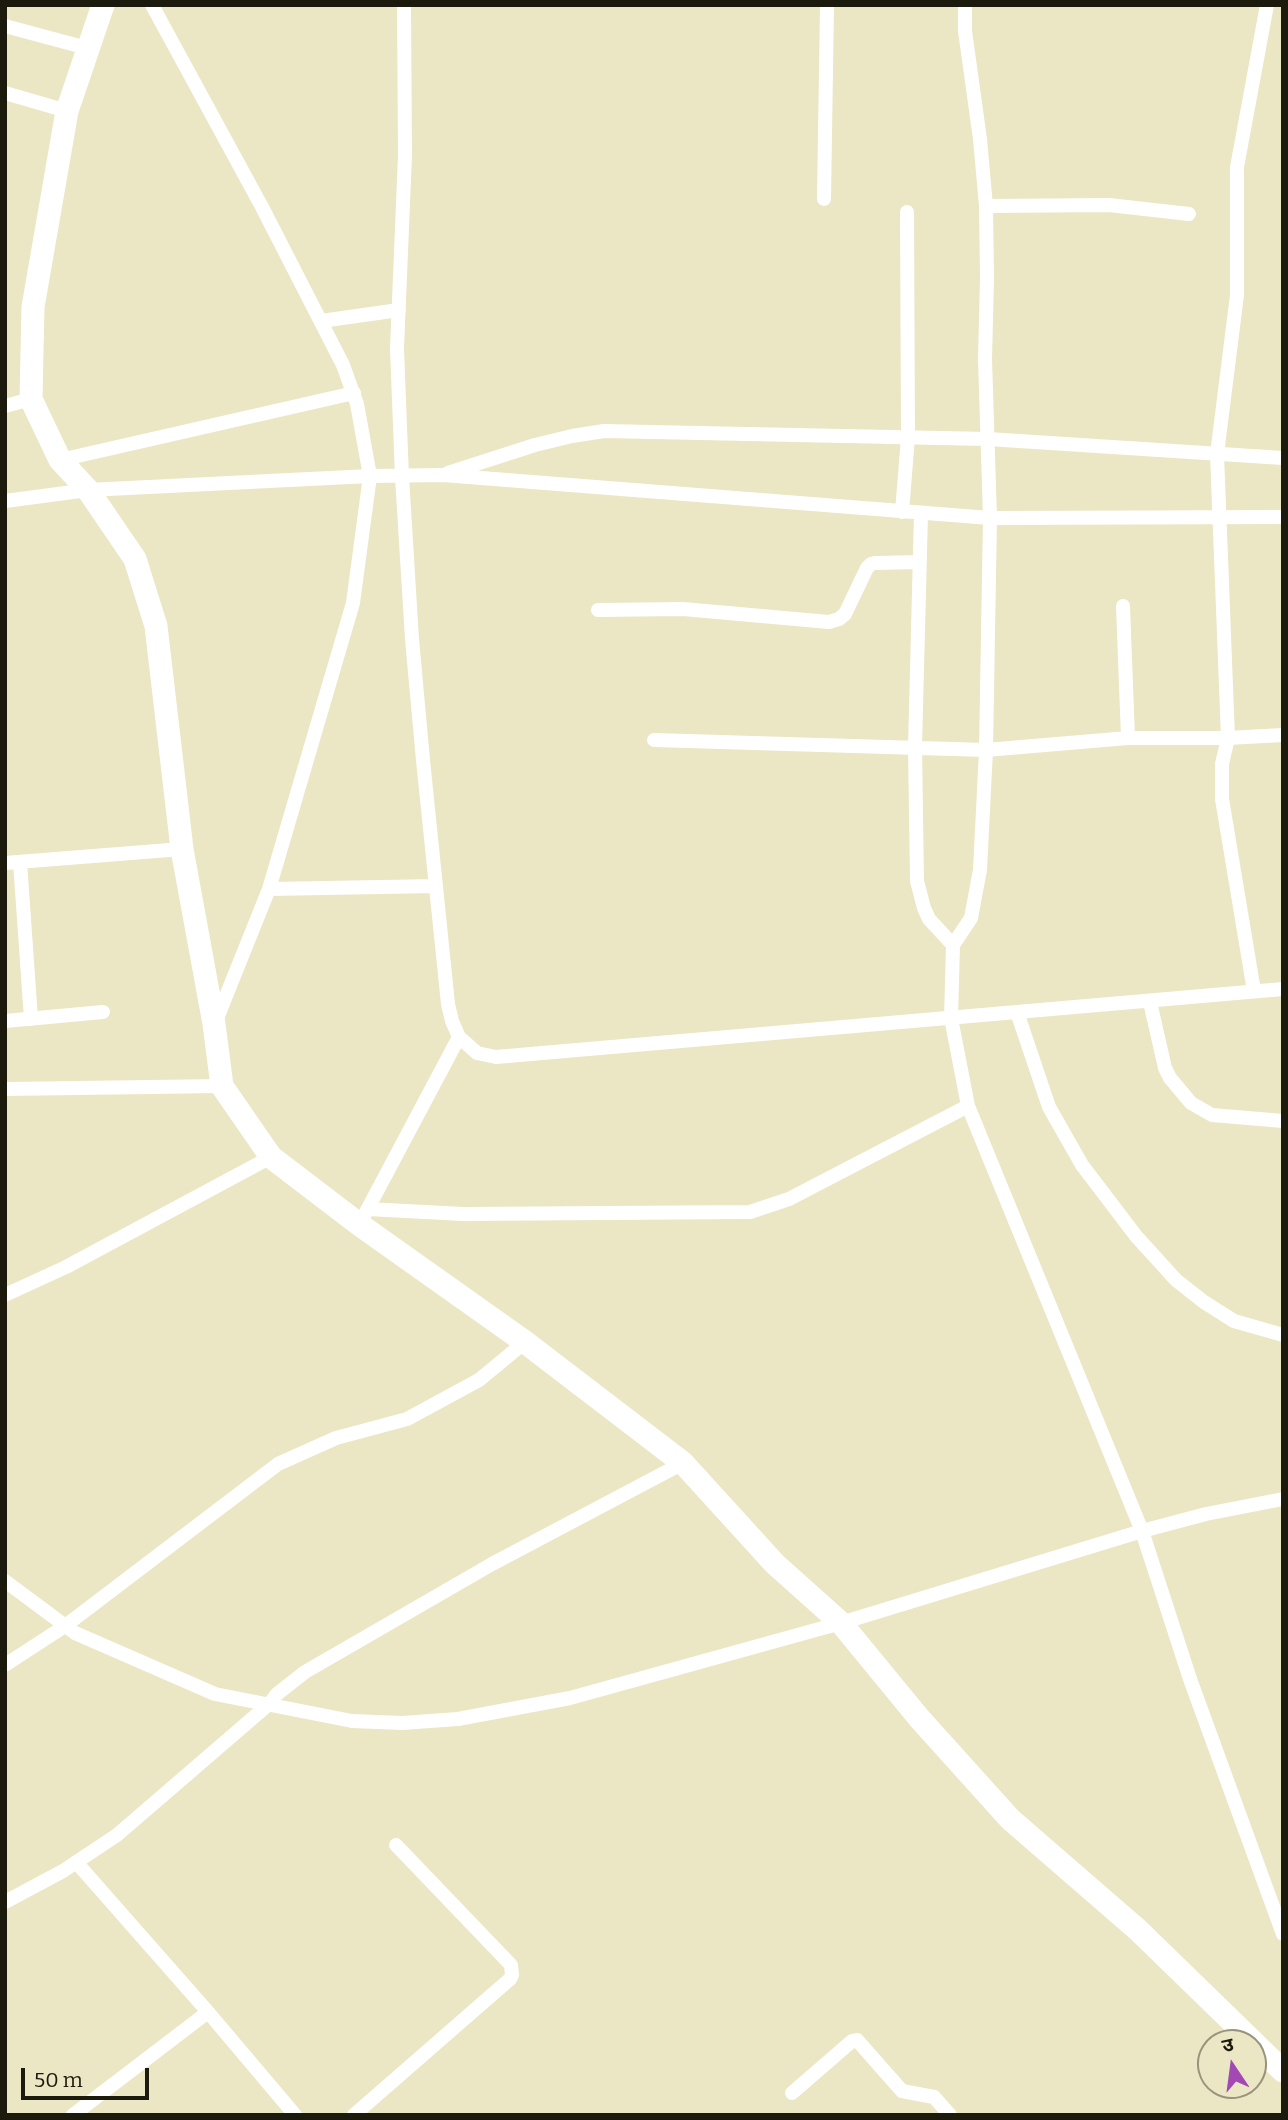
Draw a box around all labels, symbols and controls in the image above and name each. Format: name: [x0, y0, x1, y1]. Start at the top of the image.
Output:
north arrow: [1197, 2029, 1267, 2099]
text: उ: [1220, 2033, 1236, 2057]
scale bar: [24, 2054, 152, 2098]
text: 50 m: [34, 2067, 83, 2093]

